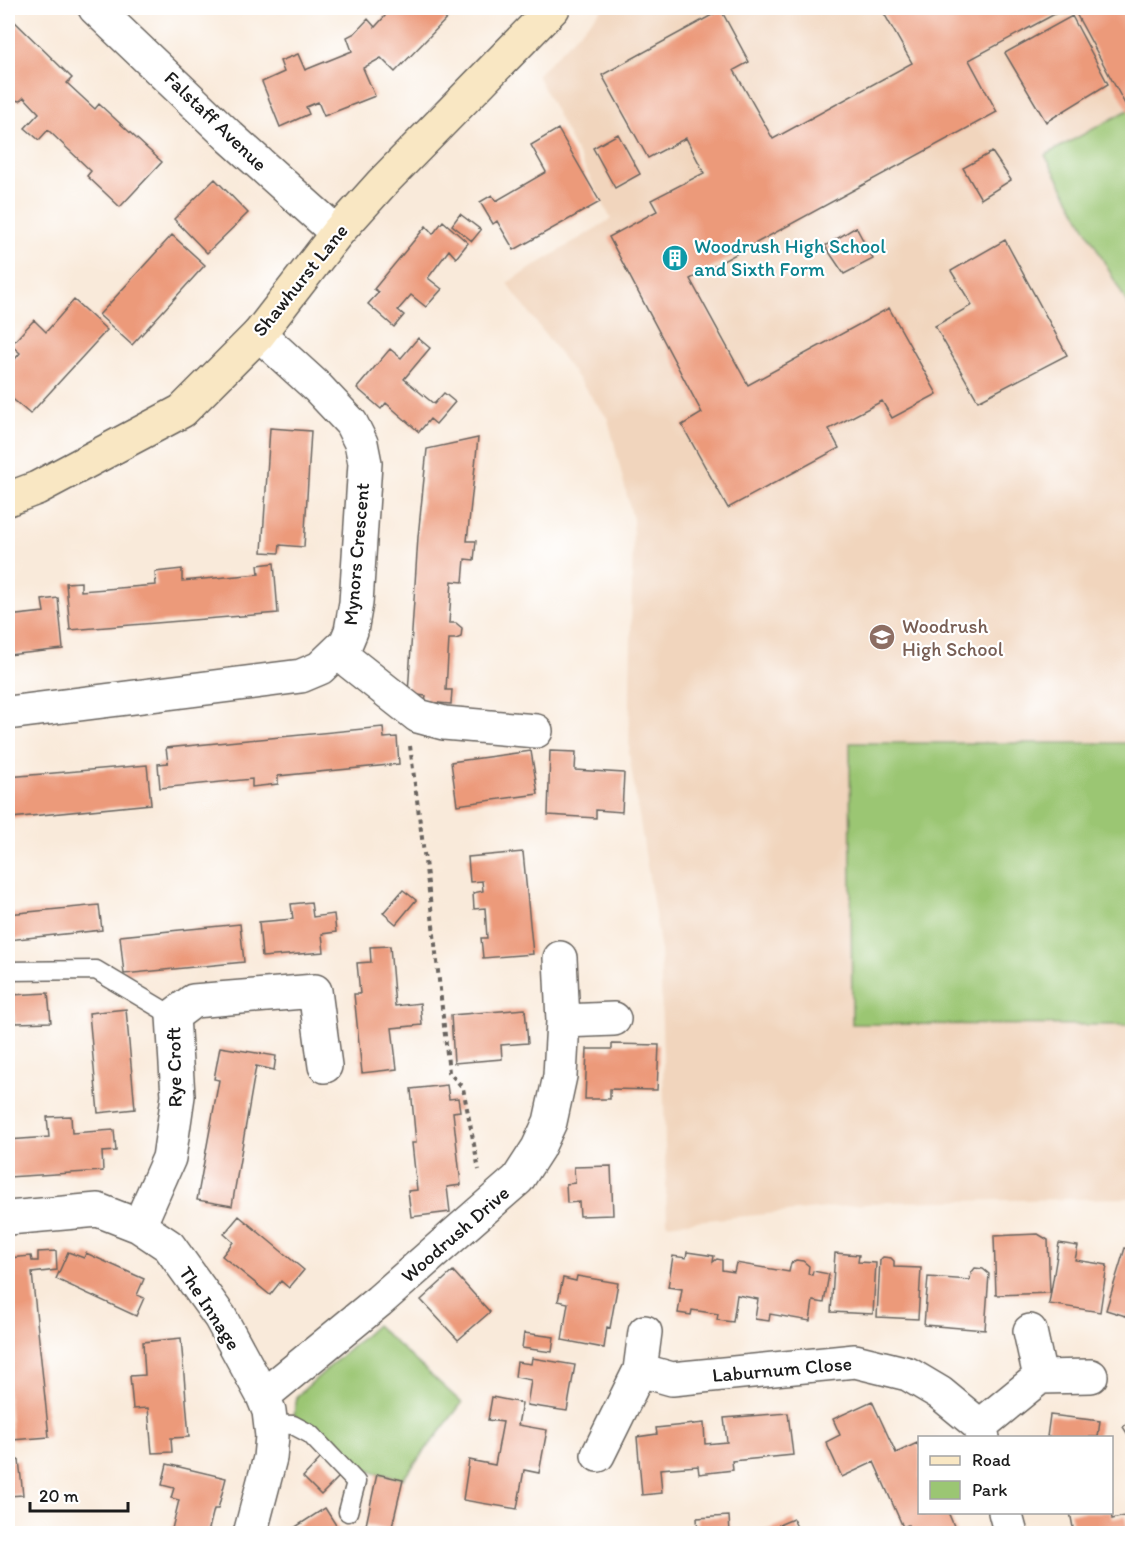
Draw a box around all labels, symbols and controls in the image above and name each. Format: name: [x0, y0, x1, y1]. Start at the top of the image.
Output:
street label: Falstaff Avenue: [160, 66, 272, 176]
street label: Shawhurst Lane: [247, 219, 353, 341]
place label: Woodrush High School and Sixth Form: [694, 234, 886, 281]
building icon: Woodrush High School and Sixth Form: [660, 243, 690, 273]
street label: Mynors Crescent: [338, 482, 374, 626]
place label: Woodrush High School: [902, 614, 1004, 661]
school or university icon: Woodrush High School: [867, 622, 897, 652]
street label: Rye Croft: [161, 1026, 187, 1108]
street label: Woodrush Drive: [396, 1181, 514, 1287]
street label: The Innage: [174, 1262, 246, 1354]
street label: Laburnum Close: [711, 1351, 853, 1387]
legend: [918, 1436, 1113, 1514]
text: Road: [972, 1449, 1011, 1471]
scale bar: [30, 1475, 128, 1513]
text: Park: [972, 1479, 1007, 1501]
text: 20 m: [39, 1485, 79, 1507]

